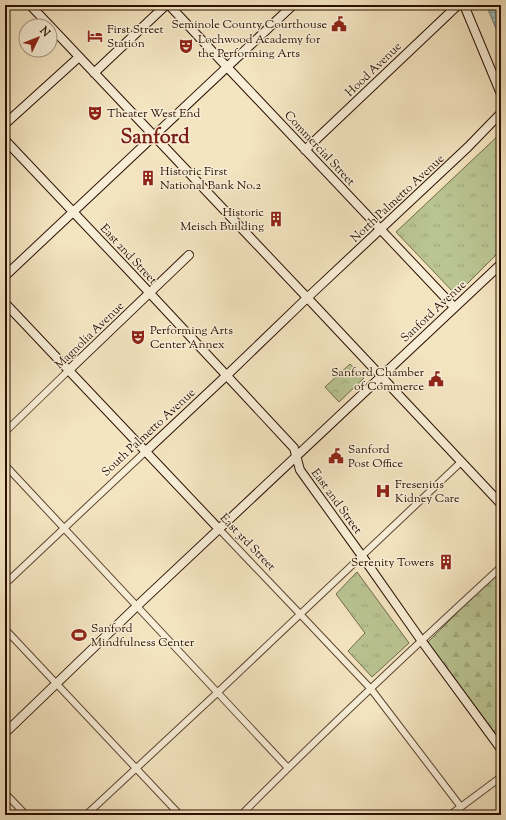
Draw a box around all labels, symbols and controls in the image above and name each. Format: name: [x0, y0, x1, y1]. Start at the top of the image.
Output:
public building icon: Seminole County Courthouse: [330, 15, 348, 33]
place label: Seminole County Courthouse: [172, 16, 327, 34]
north arrow: [18, 18, 58, 58]
place label: First Street Station: [107, 21, 164, 53]
text: N: [35, 22, 54, 41]
hotel icon: First Street Station: [86, 27, 104, 45]
place label: Lochwood Academy for the Performing Arts: [198, 31, 321, 63]
theatre icon: Lochwood Academy for the Performing Arts: [177, 37, 195, 55]
street label: Hood Avenue: [342, 38, 406, 101]
theatre icon: Theater West End: [86, 104, 104, 122]
place label: Theater West End: [107, 105, 200, 123]
street label: Commercial Street: [280, 107, 359, 190]
district label: Sanford: [120, 124, 190, 153]
street label: North Palmetto Avenue: [347, 150, 449, 247]
place label: Historic First National Bank No.2: [160, 163, 261, 195]
building icon: Historic First National Bank No.2: [139, 169, 157, 187]
place label: Historic Meisch Building: [180, 204, 265, 236]
building icon: Historic Meisch Building: [267, 210, 285, 228]
street label: East 2nd Street: [95, 220, 161, 289]
street label: Sanford Avenue: [397, 276, 471, 347]
street label: Magnolia Avenue: [51, 297, 129, 374]
place label: Performing Arts Center Annex: [150, 322, 233, 354]
theatre icon: Performing Arts Center Annex: [129, 328, 147, 346]
place label: Sanford Chamber of Commerce: [331, 364, 424, 396]
public building icon: Sanford Chamber of Commerce: [427, 370, 445, 388]
street label: South Palmetto Avenue: [98, 384, 200, 481]
place label: Sanford Post Office: [348, 441, 404, 473]
public building icon: Sanford Post Office: [327, 447, 345, 465]
street label: East 2nd Street: [306, 465, 366, 538]
place label: Fresenius Kidney Care: [395, 476, 460, 508]
hospital icon: Fresenius Kidney Care: [374, 482, 392, 500]
street label: East 3rd Street: [215, 510, 279, 575]
building icon: Serenity Towers: [437, 553, 455, 571]
place label: Serenity Towers: [351, 554, 434, 572]
place label: Sanford Mindfulness Center: [91, 620, 195, 652]
sports icon: Sanford Mindfulness Center: [70, 626, 88, 644]

